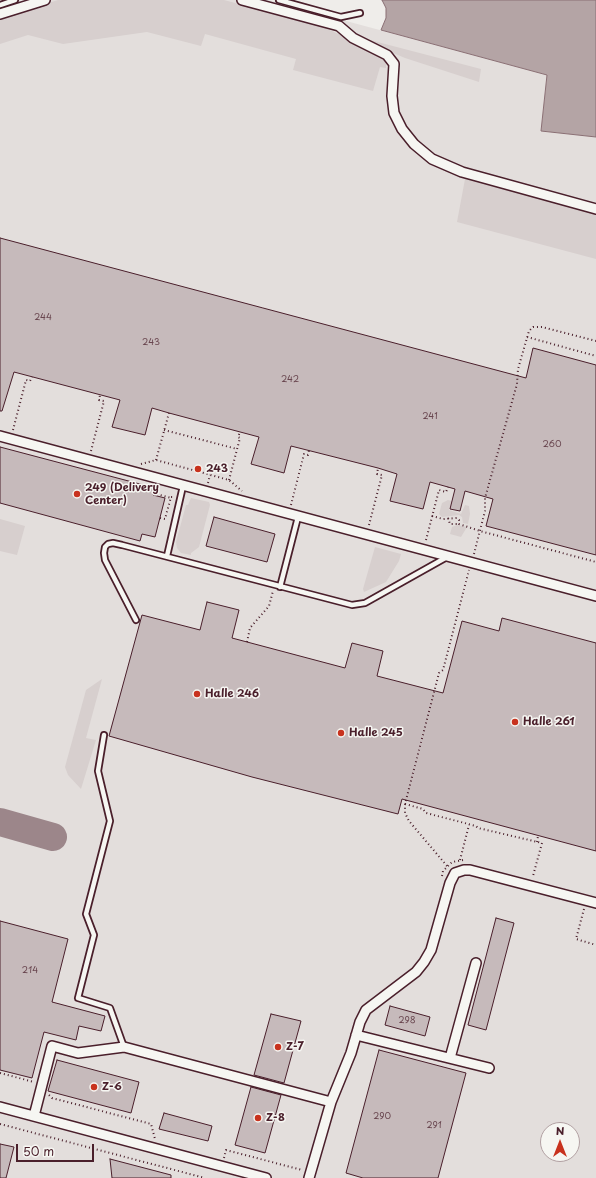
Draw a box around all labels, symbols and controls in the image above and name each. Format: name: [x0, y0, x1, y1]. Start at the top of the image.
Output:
house number: 244: [34, 313, 52, 323]
house number: 243: [142, 338, 160, 348]
house number: 242: [281, 375, 299, 385]
house number: 241: [422, 412, 438, 422]
house number: 260: [543, 440, 561, 450]
place label: 243: [206, 462, 228, 476]
marker: 243: [193, 464, 203, 474]
place label: 249 (Delivery Center): [85, 481, 159, 507]
marker: 249 (Delivery Center): [72, 489, 82, 499]
place label: Halle 246: [205, 687, 259, 701]
marker: Halle 246: [192, 689, 202, 699]
place label: Halle 261: [523, 715, 575, 729]
marker: Halle 261: [510, 717, 520, 727]
place label: Halle 245: [349, 726, 403, 740]
marker: Halle 245: [336, 728, 346, 738]
house number: 214: [22, 966, 38, 976]
house number: 298: [398, 1016, 416, 1026]
place label: Z-7: [286, 1040, 304, 1054]
marker: Z-7: [273, 1042, 283, 1052]
place label: Z-6: [102, 1080, 122, 1094]
marker: Z-6: [89, 1082, 99, 1092]
place label: Z-8: [266, 1111, 285, 1125]
house number: 290: [373, 1112, 391, 1122]
marker: Z-8: [253, 1113, 263, 1123]
house number: 291: [426, 1121, 442, 1131]
north arrow: [540, 1122, 580, 1162]
text: N: [556, 1122, 564, 1139]
scale bar: [18, 1136, 96, 1162]
text: 50 m: [23, 1142, 54, 1160]

